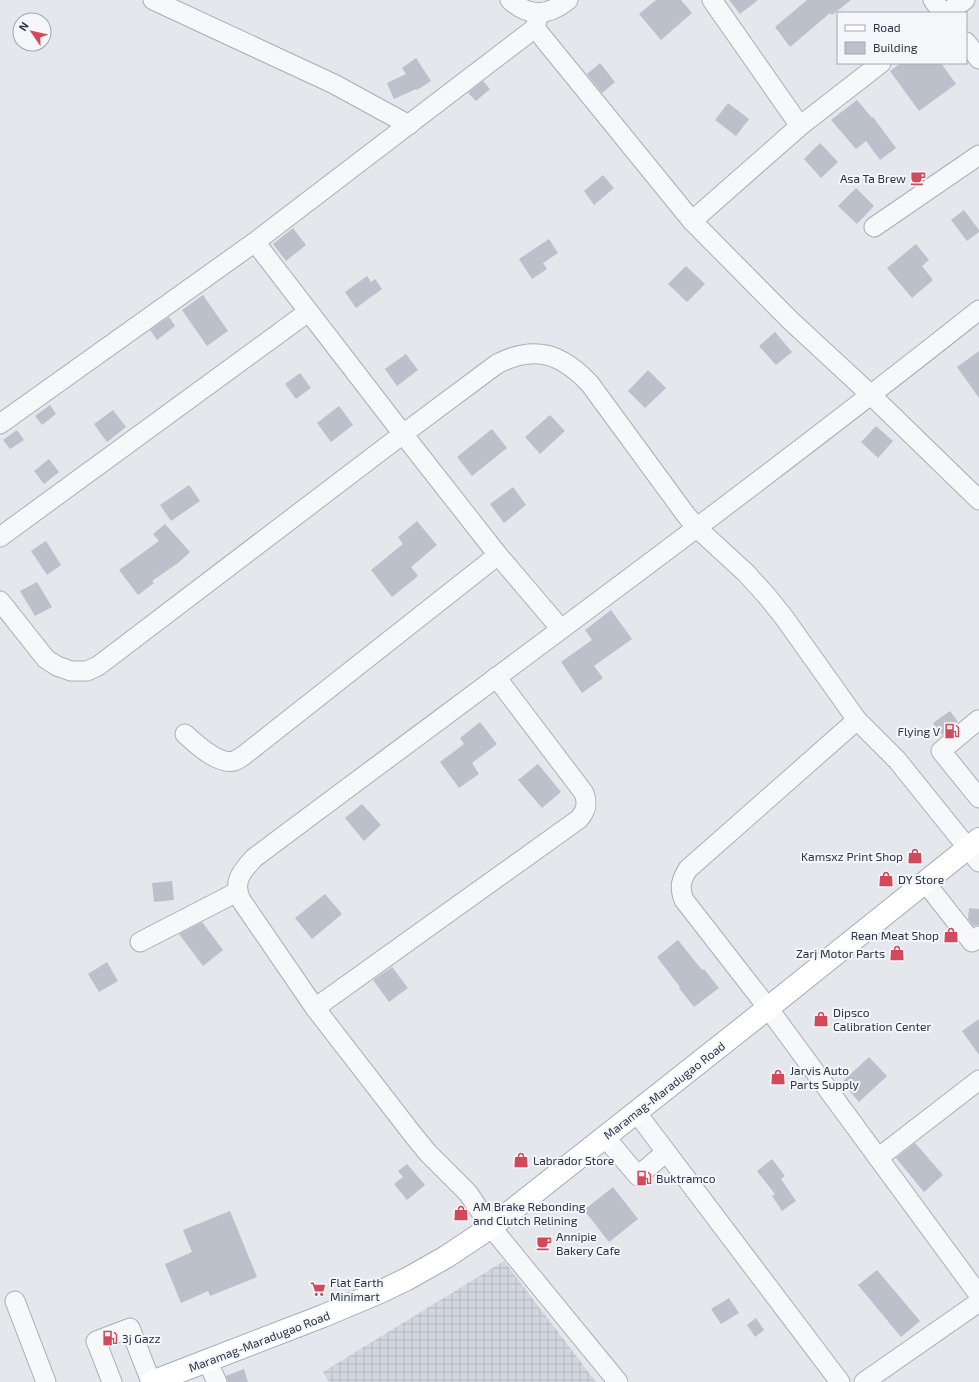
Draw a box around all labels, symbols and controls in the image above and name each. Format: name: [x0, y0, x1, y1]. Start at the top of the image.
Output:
north arrow: [12, 12, 52, 52]
legend: [837, 12, 967, 64]
text: N: [16, 19, 31, 33]
text: Road: [873, 20, 901, 34]
text: Building: [873, 40, 918, 54]
cafe icon: Asa Ta Brew: [909, 169, 927, 187]
place label: Asa Ta Brew: [840, 171, 906, 185]
fuel station icon: Flying V: [943, 722, 961, 740]
place label: Flying V: [898, 724, 941, 738]
shop icon: Kamsxz Print Shop: [906, 847, 924, 865]
place label: Kamsxz Print Shop: [801, 849, 903, 863]
shop icon: DY Store: [877, 870, 895, 888]
place label: DY Store: [898, 872, 944, 886]
shop icon: Rean Meat Shop: [942, 926, 960, 944]
place label: Rean Meat Shop: [851, 928, 939, 942]
shop icon: Zarj Motor Parts: [888, 944, 906, 962]
place label: Zarj Motor Parts: [796, 946, 885, 961]
place label: Dipsco Calibration Center: [833, 1005, 931, 1033]
shop icon: Dipsco Calibration Center: [812, 1010, 830, 1028]
street label: Maramag-Maradugao Road: [600, 1038, 728, 1142]
place label: Jarvis Auto Parts Supply: [790, 1063, 860, 1091]
shop icon: Jarvis Auto Parts Supply: [769, 1068, 787, 1086]
shop icon: Labrador Store: [512, 1151, 530, 1169]
place label: Labrador Store: [533, 1153, 614, 1167]
fuel station icon: Buktramco: [635, 1169, 653, 1187]
place label: Buktramco: [656, 1171, 716, 1185]
place label: AM Brake Rebonding and Clutch Relining: [473, 1199, 586, 1227]
shop icon: AM Brake Rebonding and Clutch Relining: [452, 1204, 470, 1222]
place label: Annipie Bakery Cafe: [556, 1229, 620, 1257]
cafe icon: Annipie Bakery Cafe: [535, 1234, 553, 1252]
place label: Flat Earth Minimart: [330, 1275, 384, 1303]
supermarket icon: Flat Earth Minimart: [309, 1280, 327, 1298]
street label: Maramag-Maradugao Road: [186, 1308, 332, 1374]
fuel station icon: 3j Gazz: [101, 1329, 119, 1347]
place label: 3j Gazz: [122, 1331, 161, 1346]

